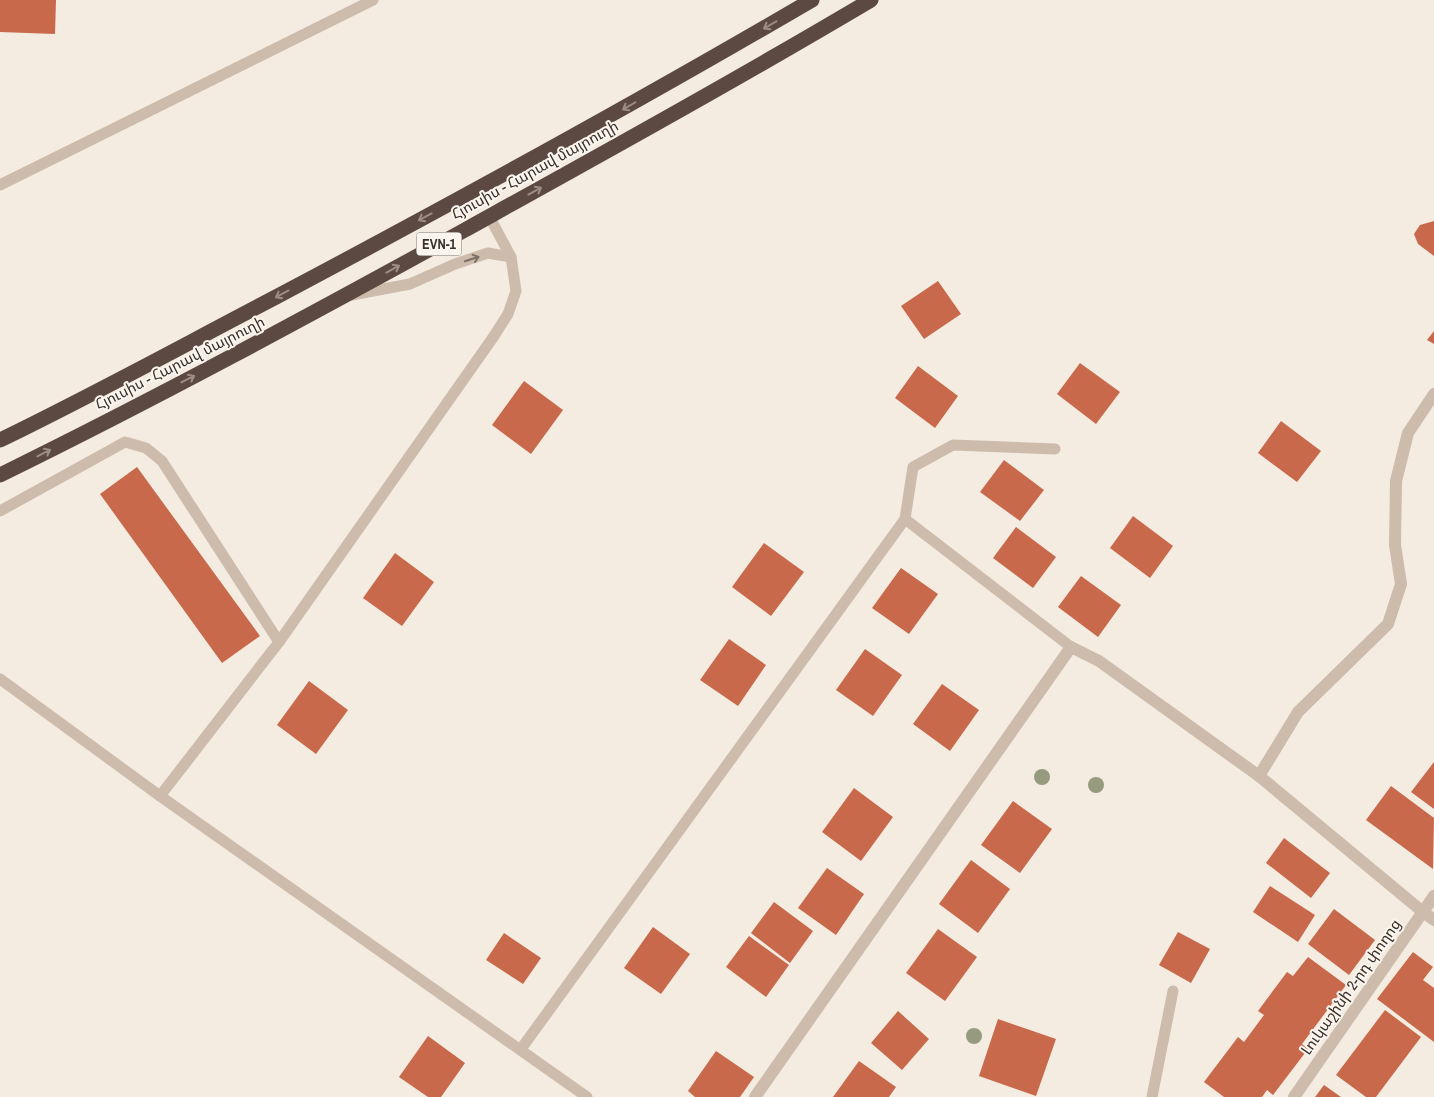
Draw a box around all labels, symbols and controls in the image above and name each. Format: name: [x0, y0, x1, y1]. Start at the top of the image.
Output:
one-way arrow: [763, 20, 778, 30]
one-way arrow: [623, 101, 637, 111]
street label: Հյուսիս - Հարավ մայրուղի: [448, 115, 622, 224]
one-way arrow: [528, 185, 542, 195]
one-way arrow: [418, 213, 433, 222]
road number: EVN-1: [416, 232, 462, 255]
one-way arrow: [464, 253, 480, 263]
one-way arrow: [385, 264, 400, 273]
one-way arrow: [274, 289, 289, 299]
street label: Հյուսիս - Հարավ մայրուղի: [91, 311, 268, 415]
one-way arrow: [180, 374, 195, 383]
one-way arrow: [36, 448, 51, 458]
street label: Լուկաշինի 2-րդ փողոց: [1296, 915, 1405, 1059]

